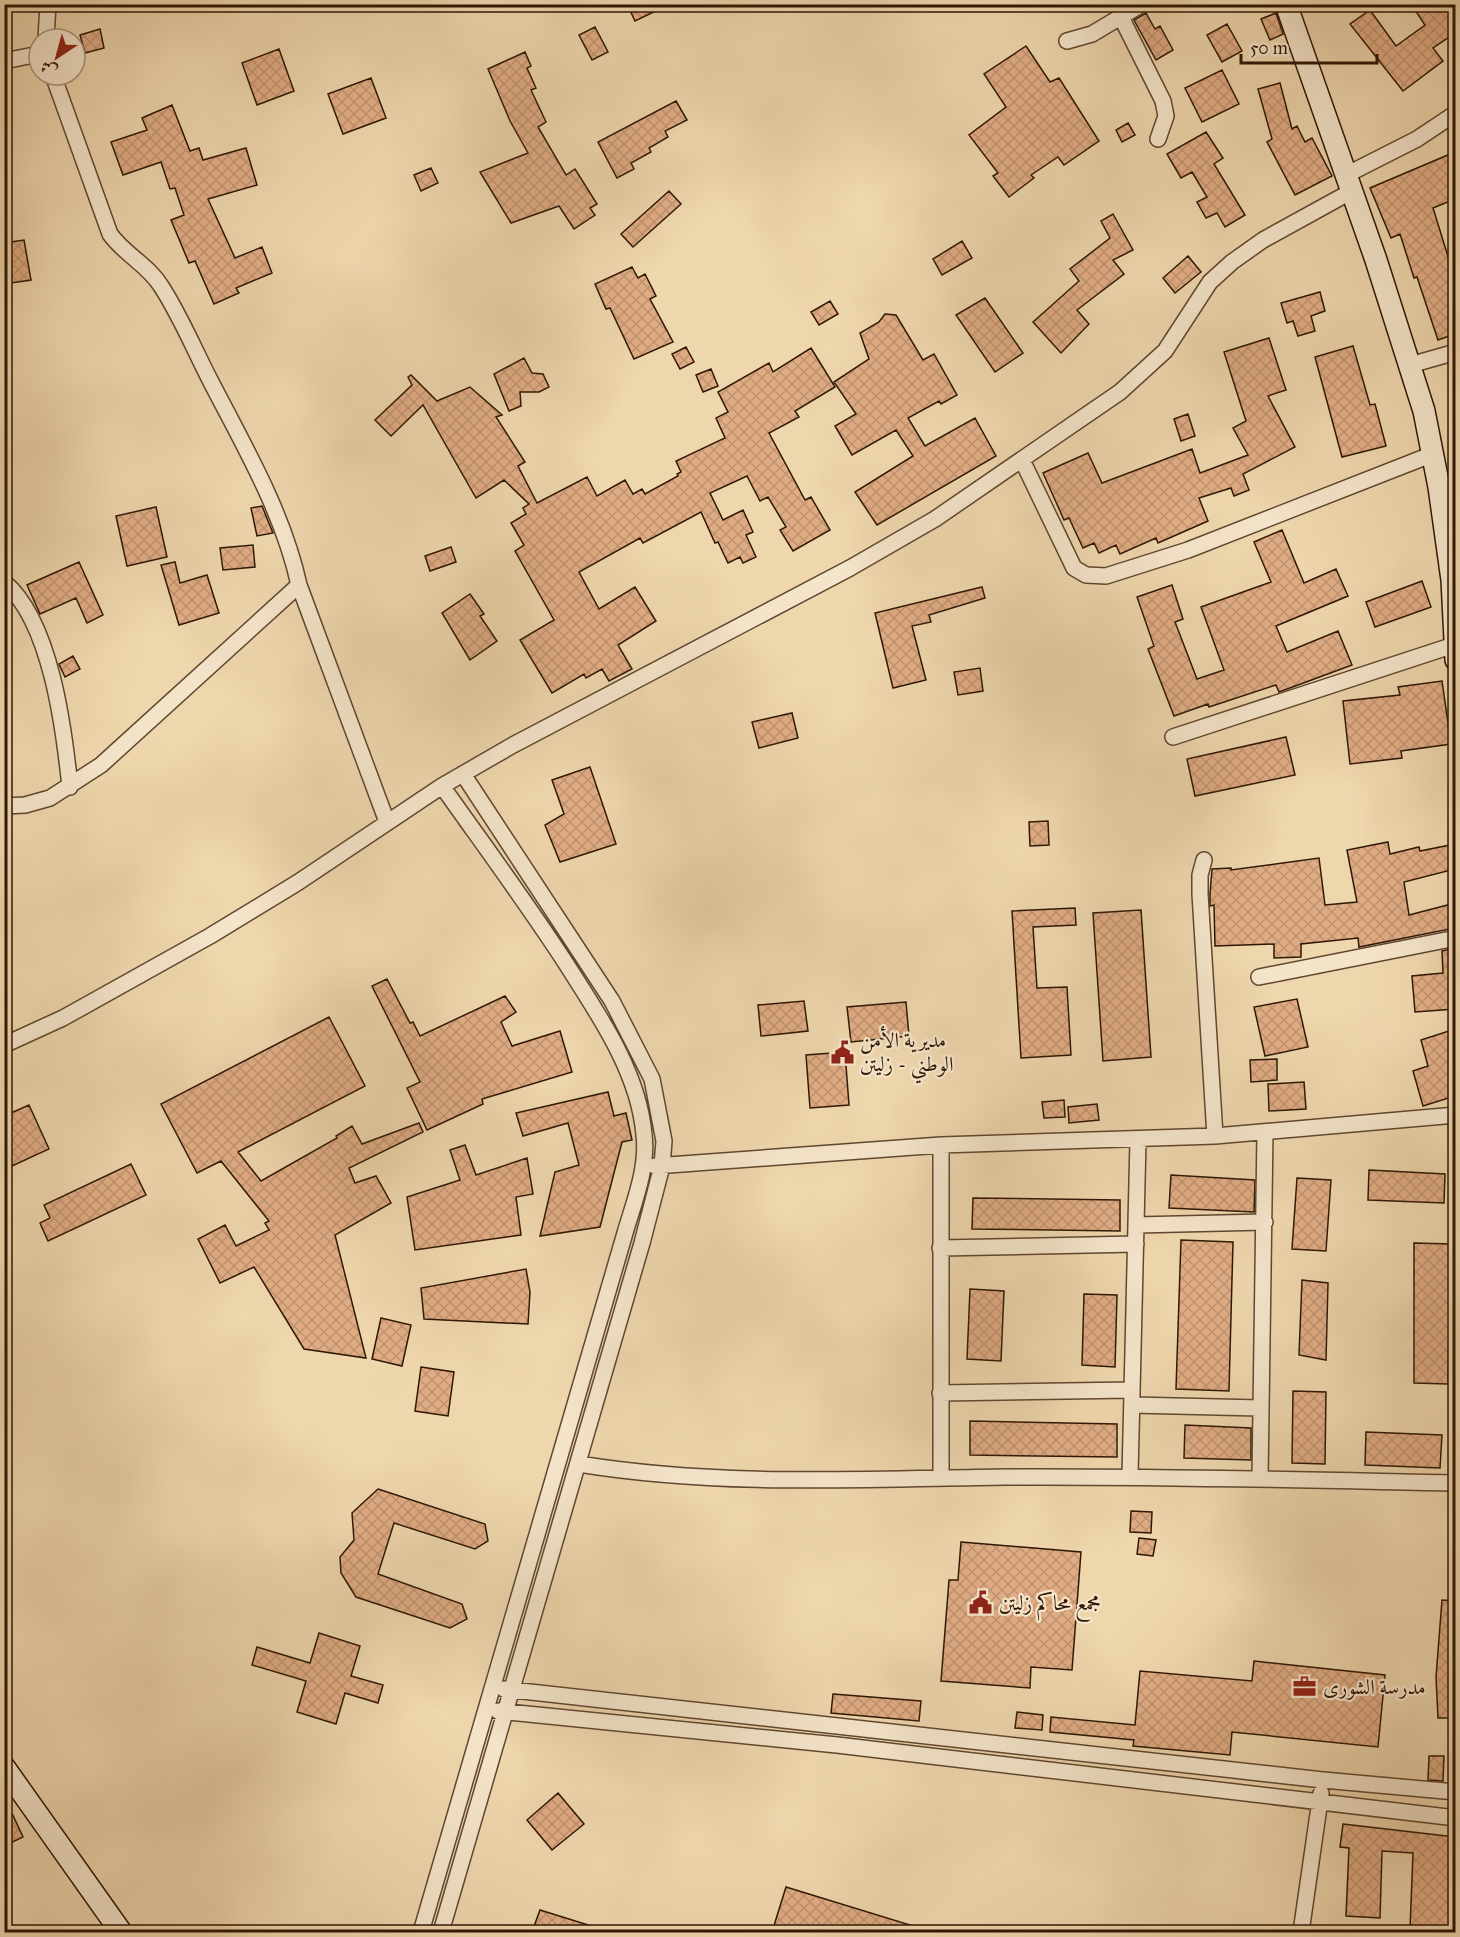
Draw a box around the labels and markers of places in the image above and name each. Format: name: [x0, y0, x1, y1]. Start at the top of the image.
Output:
place label: مديرية الأمن الوطني - زليتن: [860, 1025, 953, 1084]
public building icon: مديرية الأمن الوطني - زليتن: [829, 1039, 855, 1065]
public building icon: مجمع محاكم زليتن: [968, 1590, 994, 1616]
place label: مجمع محاكم زليتن: [999, 1590, 1101, 1622]
office icon: مدرسة الشورى: [1292, 1674, 1318, 1700]
place label: مدرسة الشورى: [1323, 1674, 1426, 1700]

